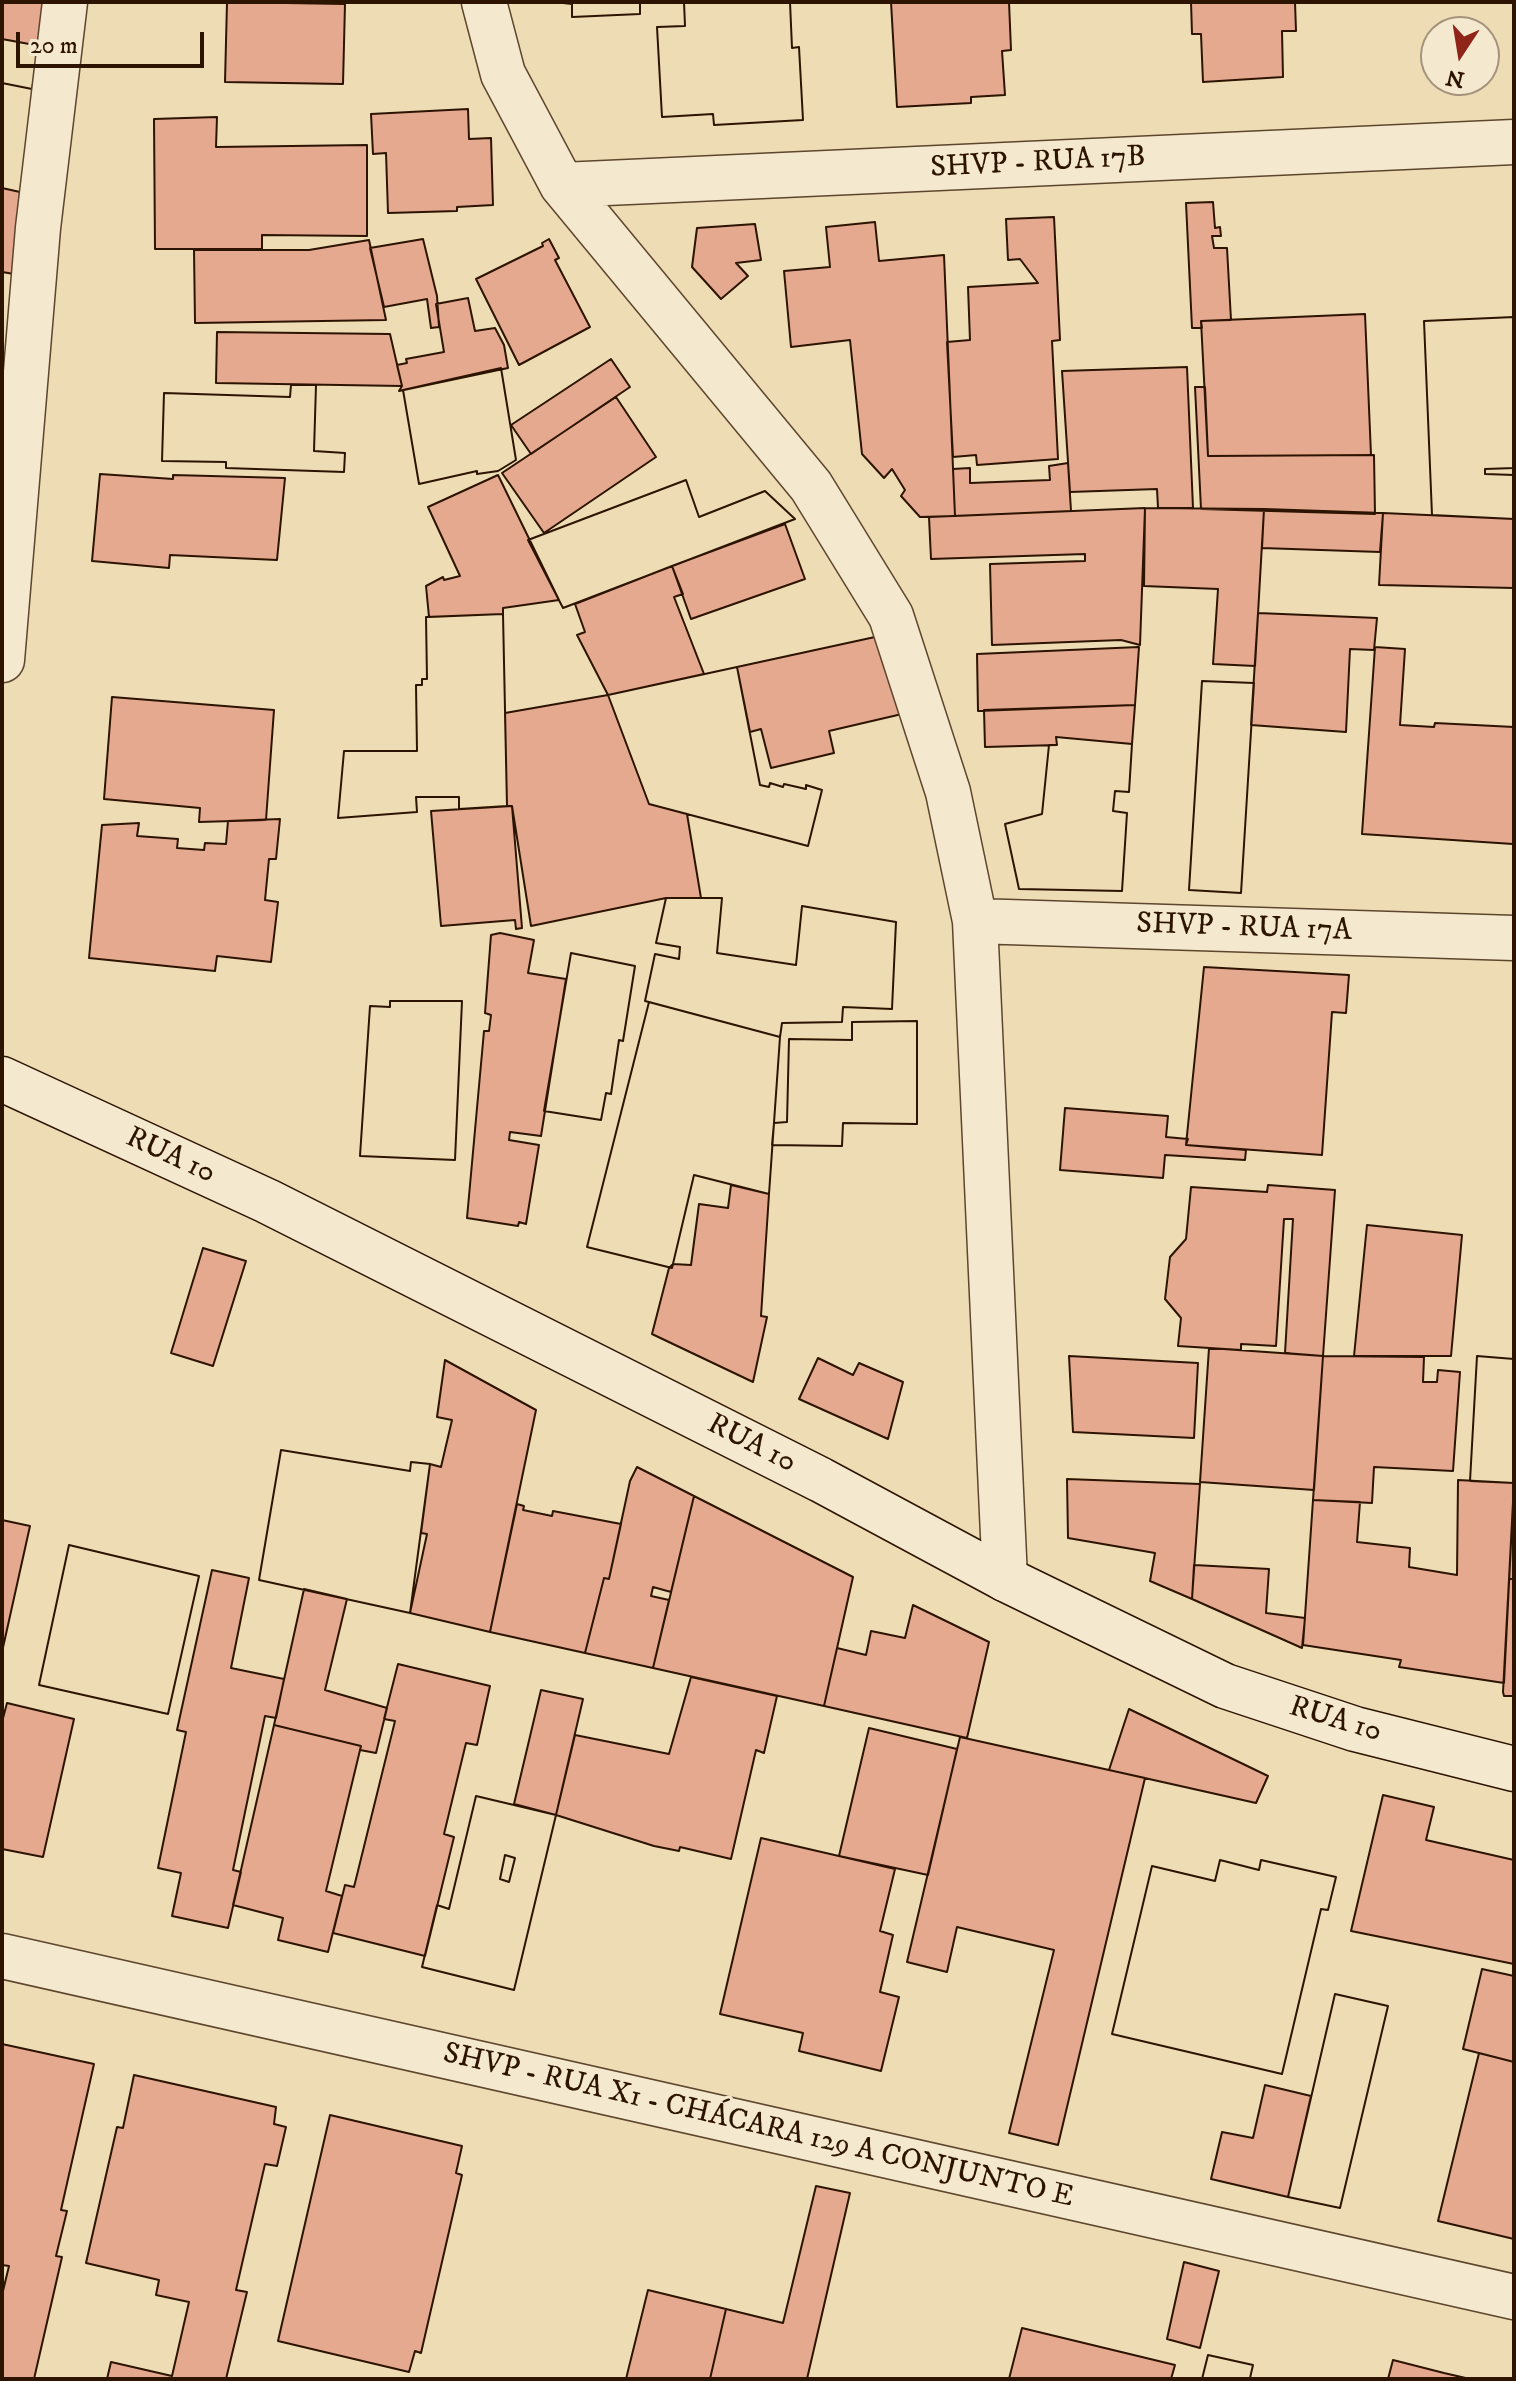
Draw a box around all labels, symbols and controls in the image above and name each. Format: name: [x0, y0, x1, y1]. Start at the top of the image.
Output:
scale bar: [20, 16, 208, 66]
north arrow: [1420, 16, 1500, 96]
text: 20 m: [30, 31, 78, 61]
text: N: [1444, 63, 1467, 93]
street label: SHVP - RUA 17B: [929, 140, 1147, 188]
street label: SHVP - RUA 17A: [1136, 907, 1352, 951]
street label: RUA 10: [120, 1121, 220, 1193]
street label: RUA 10: [701, 1408, 801, 1482]
street label: RUA 10: [1285, 1690, 1385, 1752]
street label: SHVP - RUA X1 - CHÁCARA 129 A CONJUNTO E: [439, 2037, 1077, 2217]

